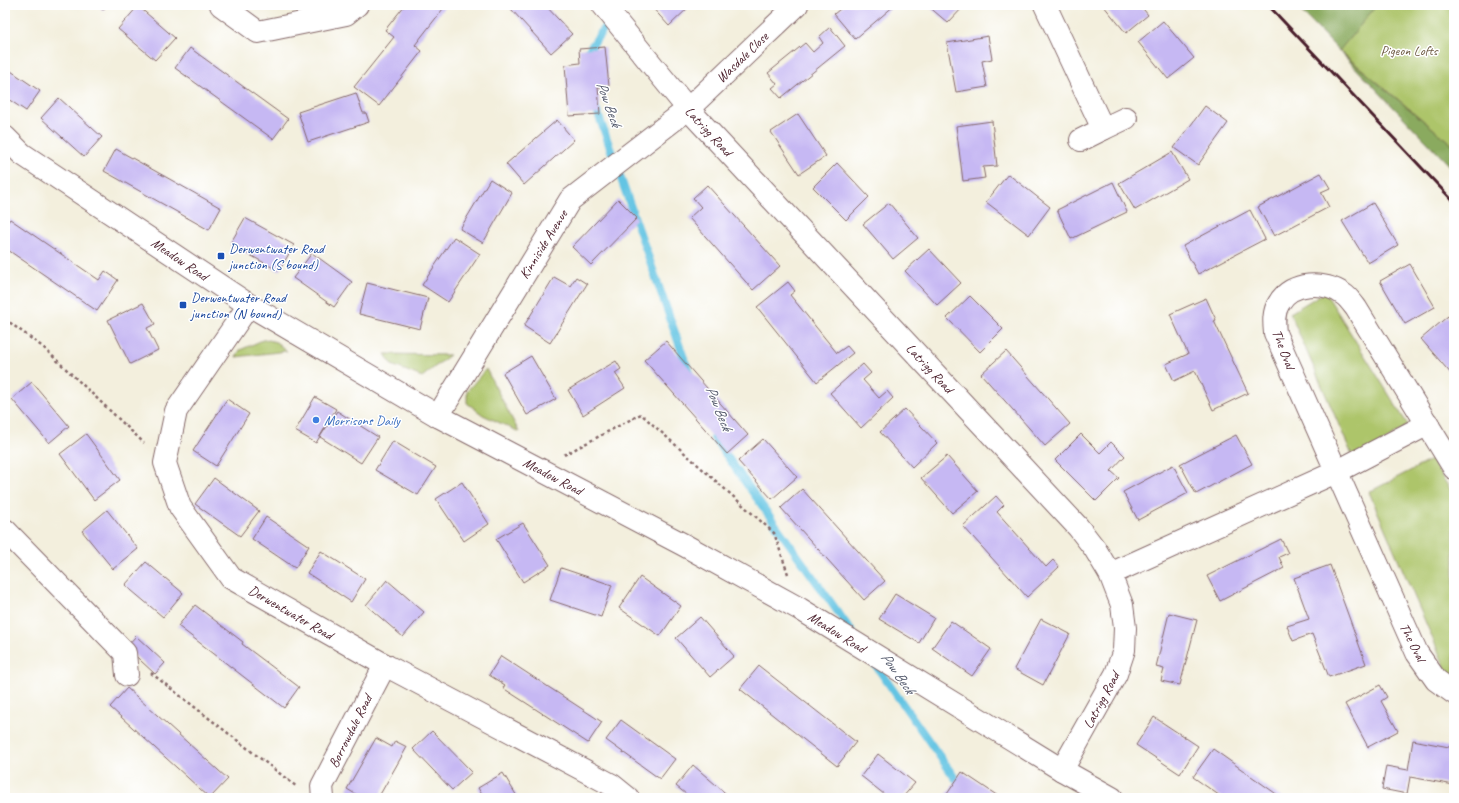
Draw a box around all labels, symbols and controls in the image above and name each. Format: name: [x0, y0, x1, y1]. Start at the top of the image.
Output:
street label: Wasdale Close: [713, 27, 773, 86]
park label: Pigeon Lofts: [1380, 42, 1439, 59]
water label: Pow Beck: [592, 79, 627, 132]
street label: Latrigg Road: [681, 103, 738, 162]
street label: Kinniside Avenue: [516, 205, 572, 282]
street label: Meadow Road: [148, 234, 213, 286]
place label: Derwentwater Road junction (S bound): [227, 240, 326, 273]
marker: Derwentwater Road junction (S bound): [216, 251, 226, 261]
place label: Derwentwater Road junction (N bound): [189, 289, 288, 322]
marker: Derwentwater Road junction (N bound): [178, 300, 188, 310]
street label: The Oval: [1268, 327, 1300, 374]
street label: Latrigg Road: [902, 340, 959, 399]
water label: Pow Beck: [701, 383, 737, 436]
place label: Morrisons Daily: [324, 412, 401, 429]
marker: Morrisons Daily: [311, 415, 321, 425]
street label: Meadow Road: [520, 454, 588, 500]
street label: Derwentwater Road: [245, 581, 338, 645]
street label: Meadow Road: [805, 608, 871, 658]
street label: The Oval: [1396, 620, 1431, 667]
water label: Pow Beck: [877, 649, 921, 701]
street label: Latrigg Road: [1079, 667, 1125, 731]
street label: Borrowdale Road: [325, 690, 377, 771]

